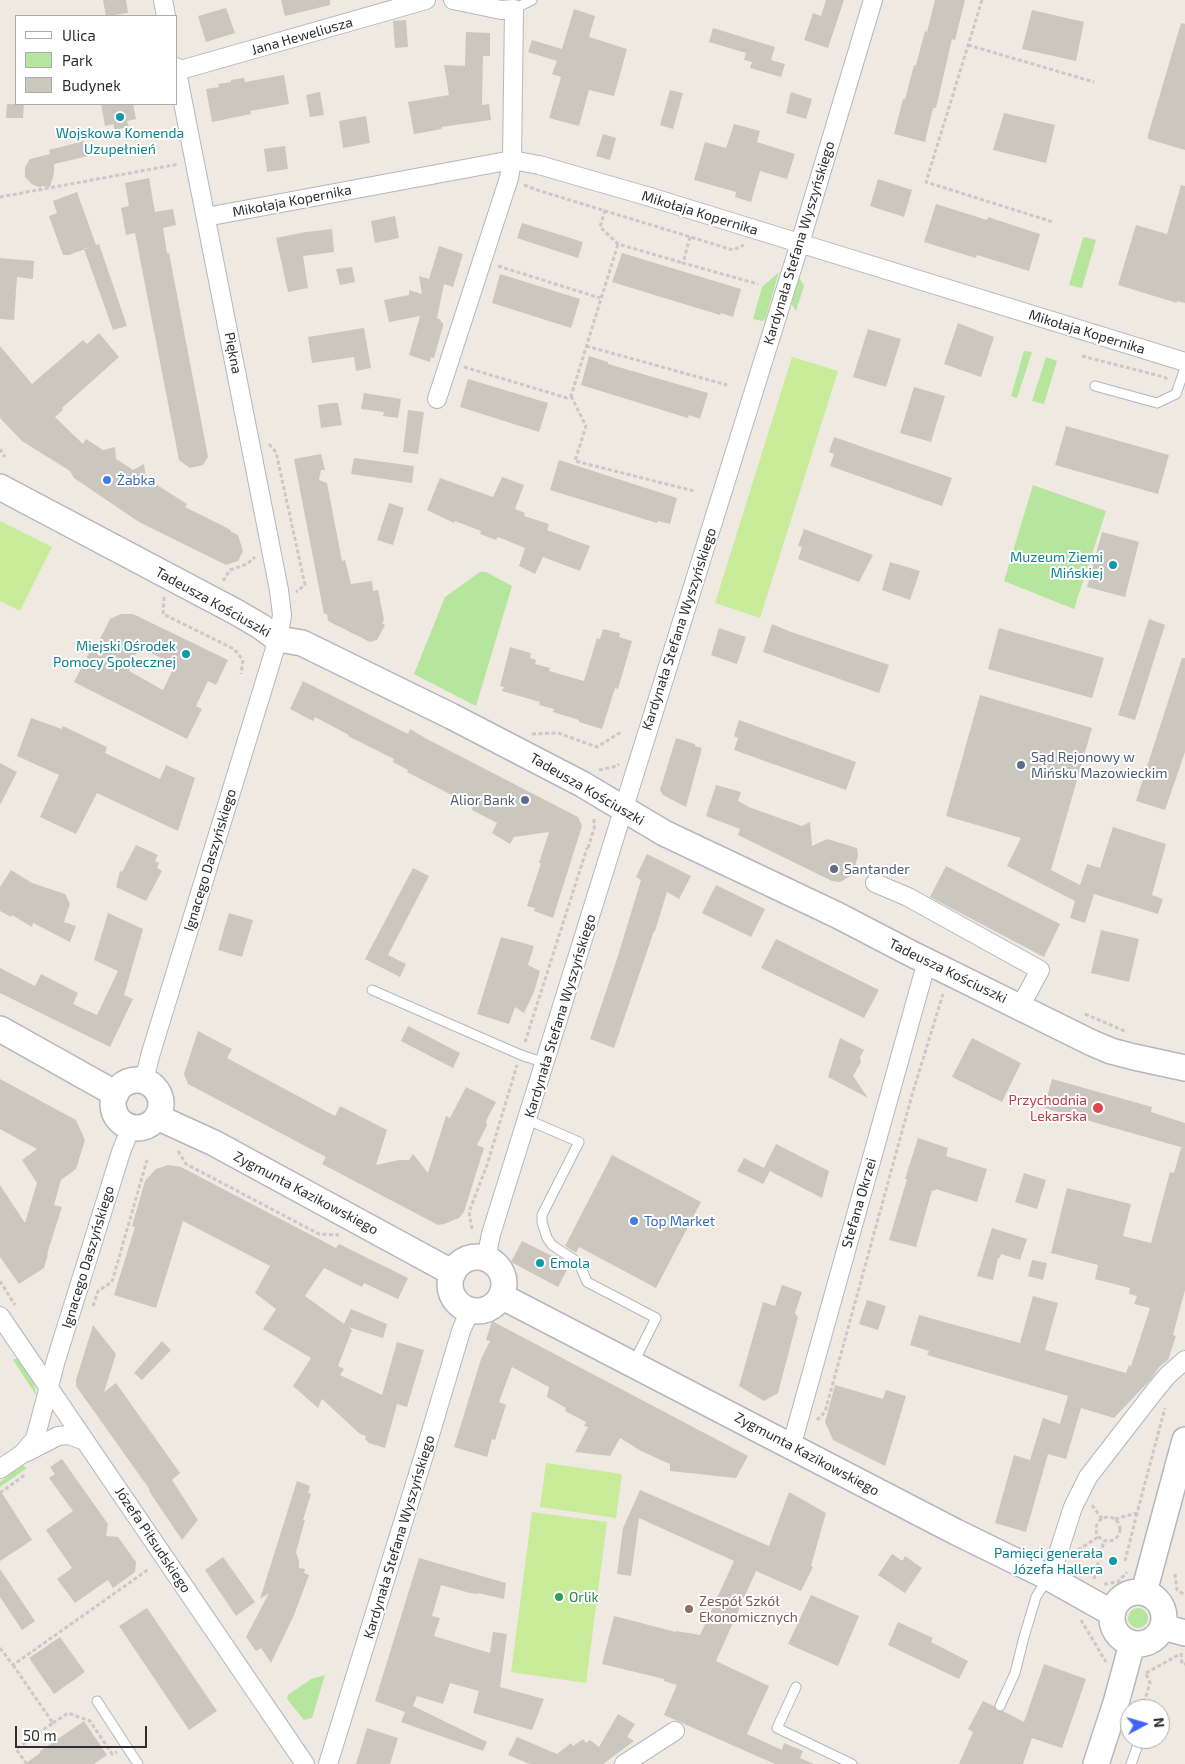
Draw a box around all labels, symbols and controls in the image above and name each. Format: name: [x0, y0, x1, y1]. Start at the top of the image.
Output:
street label: Jana Heweliusza: [249, 13, 355, 59]
legend: [15, 15, 178, 105]
text: Ulica: [62, 26, 96, 44]
text: Park: [62, 51, 93, 69]
text: Budynek: [62, 76, 121, 94]
marker: Wojskowa Komenda Uzupełnień: [114, 111, 126, 123]
place label: Wojskowa Komenda Uzupełnień: [56, 125, 184, 158]
street label: Kardynała Stefana Wyszyńskiego: [760, 139, 838, 347]
street label: Mikołaja Kopernika: [231, 181, 353, 221]
street label: Mikołaja Kopernika: [640, 187, 760, 239]
street label: Mikołaja Kopernika: [1027, 306, 1147, 358]
street label: Piękna: [221, 331, 245, 375]
place label: Żabka: [117, 472, 155, 488]
marker: Żabka: [101, 474, 113, 486]
street label: Kardynała Stefana Wyszyńskiego: [638, 526, 720, 732]
place label: Muzeum Ziemi Mińskiej: [1010, 549, 1103, 582]
marker: Muzeum Ziemi Mińskiej: [1107, 559, 1119, 571]
street label: Tadeusza Kościuszki: [152, 563, 274, 641]
place label: Miejski Ośrodek Pomocy Społecznej: [53, 638, 176, 670]
marker: Miejski Ośrodek Pomocy Społecznej: [180, 648, 192, 660]
street label: Tadeusza Kościuszki: [527, 749, 647, 829]
place label: Sąd Rejonowy w Mińsku Mazowieckim: [1031, 749, 1167, 782]
marker: Sąd Rejonowy w Mińsku Mazowieckim: [1015, 759, 1027, 771]
street label: Ignacego Daszyńskiego: [180, 787, 240, 933]
place label: Alior Bank: [450, 792, 515, 808]
marker: Alior Bank: [519, 794, 531, 806]
place label: Santander: [844, 861, 910, 877]
marker: Santander: [828, 863, 840, 875]
street label: Kardynała Stefana Wyszyńskiego: [521, 912, 599, 1120]
street label: Tadeusza Kościuszki: [886, 935, 1010, 1007]
place label: Przychodnia Lekarska: [1008, 1092, 1087, 1124]
marker: Przychodnia Lekarska: [1091, 1101, 1105, 1115]
street label: Zygmunta Kazikowskiego: [231, 1148, 381, 1238]
street label: Stefana Okrzei: [838, 1156, 880, 1250]
street label: Ignacego Daszyńskiego: [58, 1184, 118, 1330]
place label: Top Market: [644, 1213, 715, 1229]
marker: Top Market: [628, 1215, 640, 1227]
place label: Emola: [550, 1255, 590, 1271]
marker: Emola: [534, 1257, 546, 1269]
street label: Zygmunta Kazikowskiego: [732, 1409, 882, 1499]
street label: Kardynała Stefana Wyszyńskiego: [360, 1433, 438, 1641]
street label: Józefa Piłsudskiego: [111, 1484, 195, 1596]
place label: Pamięci generała Józefa Hallera: [994, 1545, 1103, 1578]
marker: Pamięci generała Józefa Hallera: [1107, 1555, 1119, 1567]
place label: Orlik: [569, 1589, 599, 1605]
marker: Orlik: [553, 1591, 565, 1603]
place label: Zespół Szkół Ekonomicznych: [699, 1593, 798, 1625]
marker: Zespół Szkół Ekonomicznych: [683, 1603, 695, 1615]
north arrow: [1120, 1699, 1170, 1749]
scale bar: [18, 1716, 150, 1748]
text: N: [1150, 1717, 1168, 1728]
text: 50 m: [23, 1726, 57, 1744]

